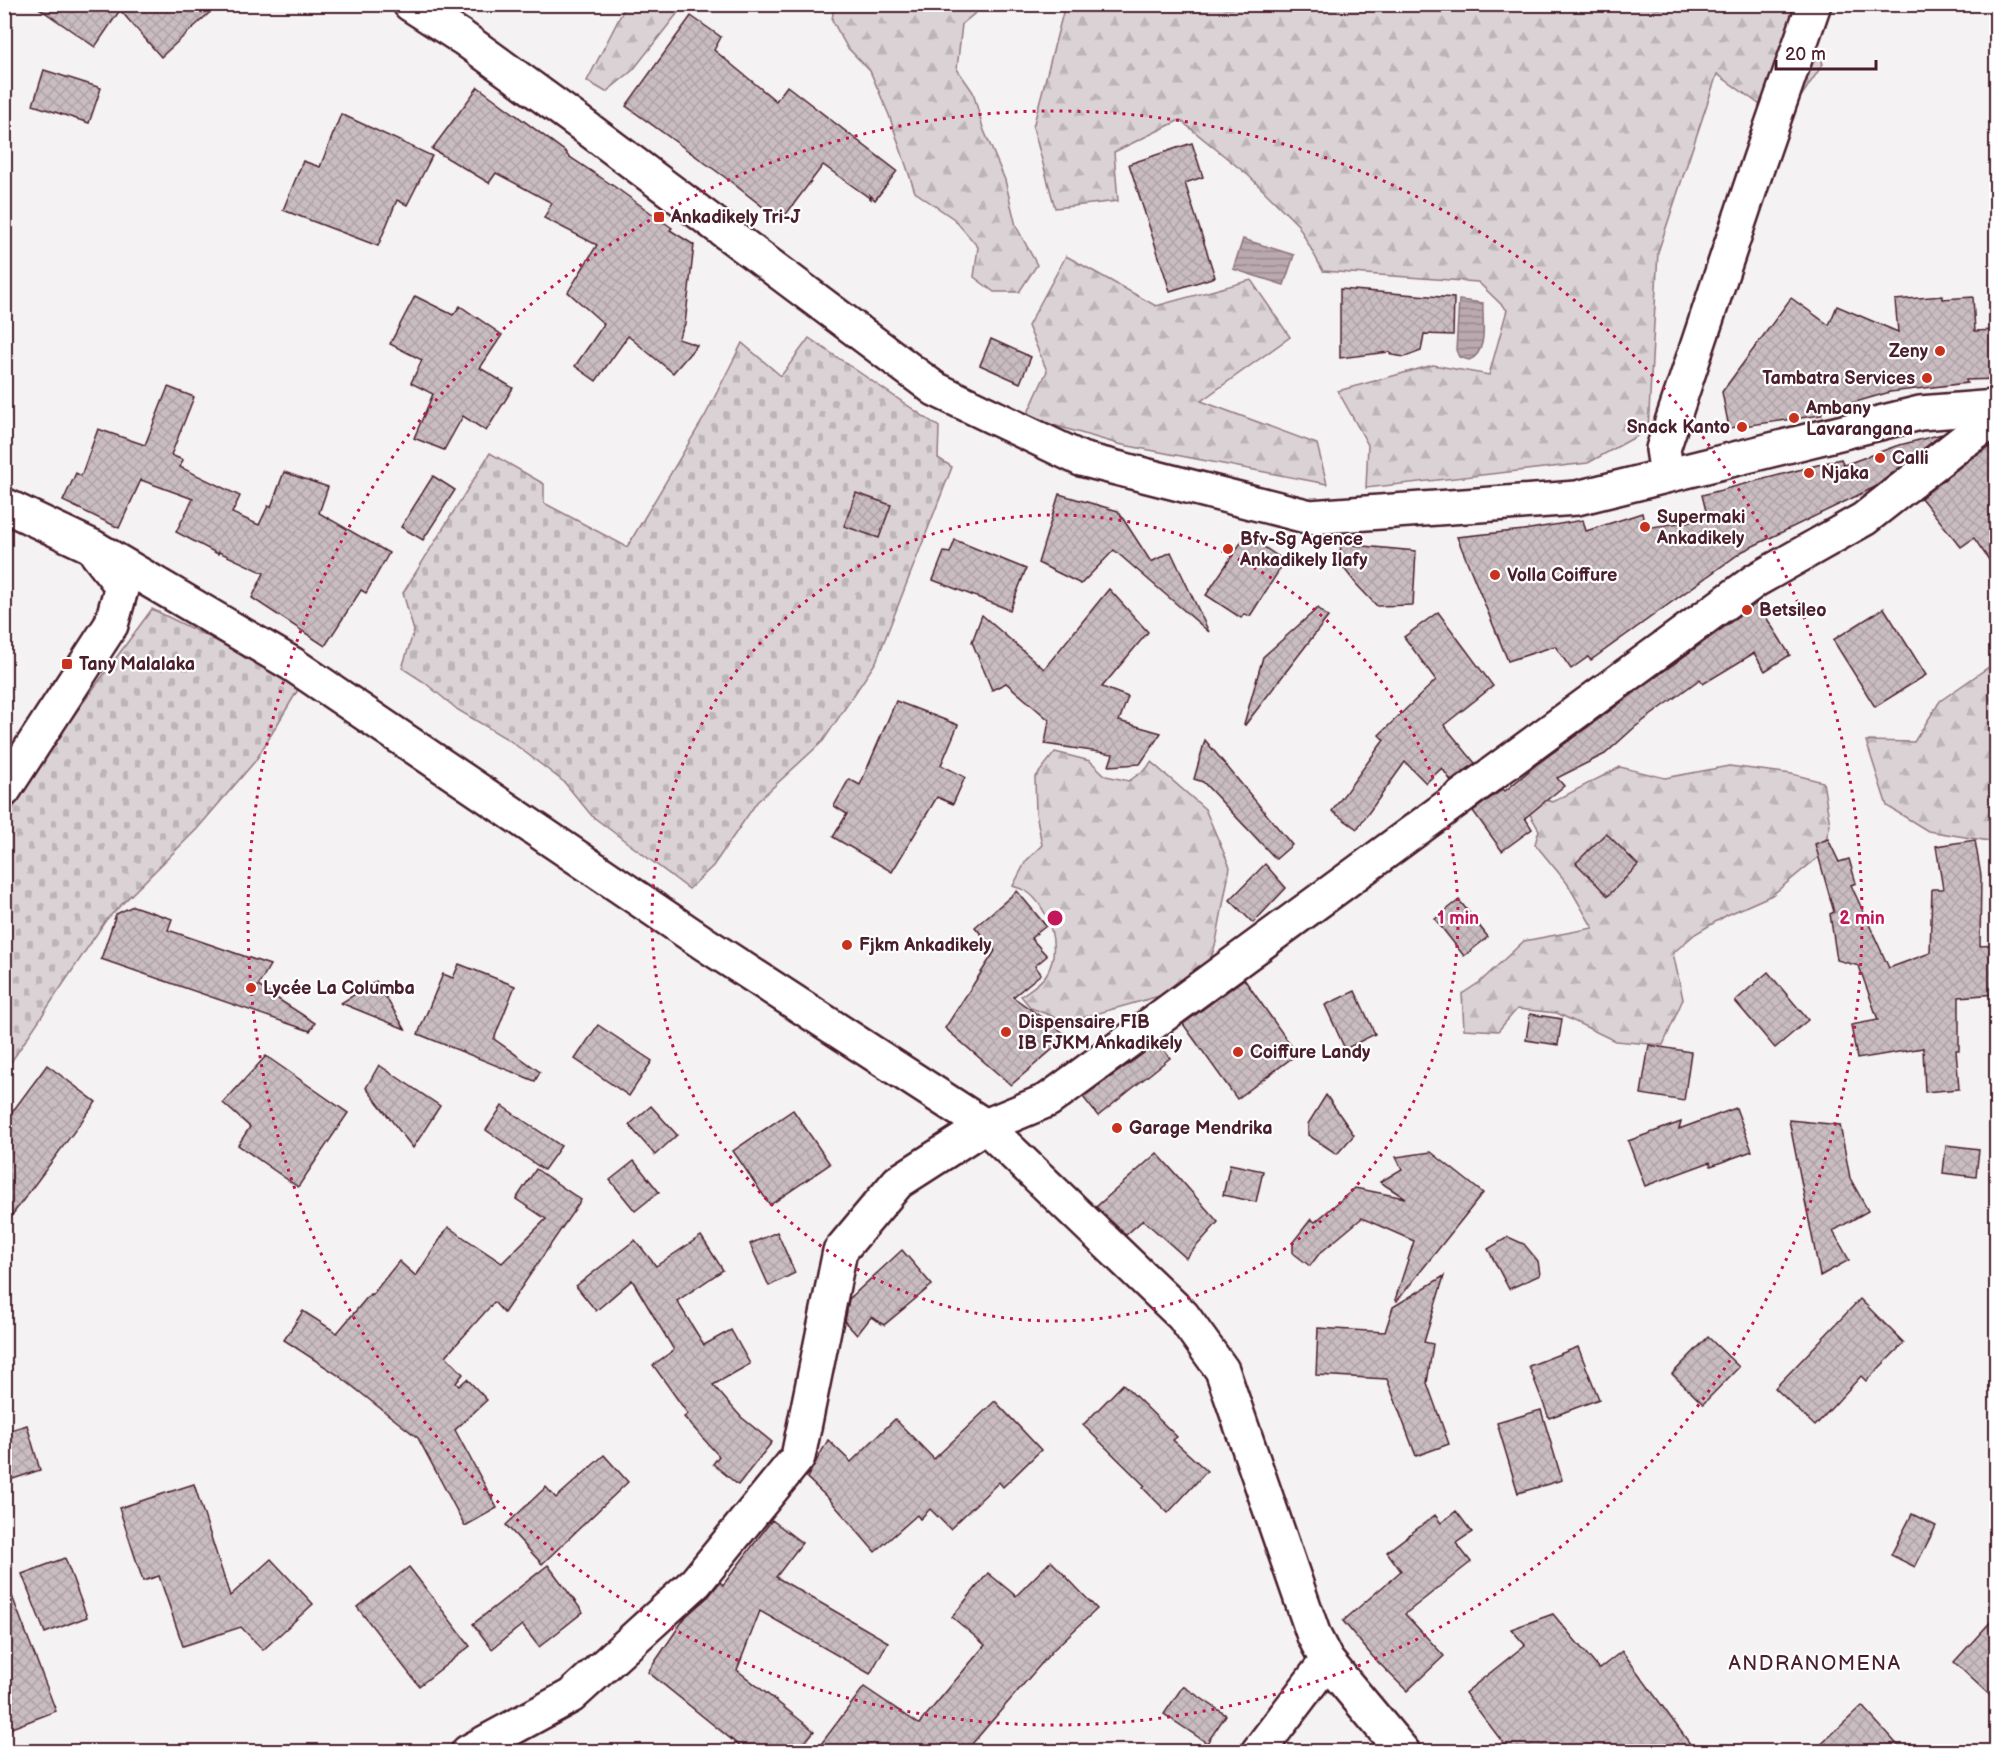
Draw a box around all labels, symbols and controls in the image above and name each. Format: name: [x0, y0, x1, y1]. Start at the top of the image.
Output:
scale bar: [1776, 33, 1876, 71]
text: 20 m: [1785, 44, 1826, 65]
place label: Ankadikely Tri-J: [670, 207, 801, 228]
marker: Ankadikely Tri-J: [652, 210, 666, 224]
place label: Zeny: [1889, 341, 1929, 362]
marker: Zeny: [1933, 344, 1947, 358]
place label: Tambatra Services: [1762, 368, 1915, 389]
marker: Tambatra Services: [1920, 371, 1934, 385]
place label: Ambany Lavarangana: [1805, 398, 1913, 440]
marker: Ambany Lavarangana: [1787, 411, 1801, 425]
place label: Snack Kanto: [1627, 417, 1730, 438]
marker: Snack Kanto: [1735, 420, 1749, 434]
place label: Calli: [1892, 448, 1929, 469]
marker: Calli: [1873, 451, 1887, 465]
place label: Njaka: [1821, 463, 1869, 484]
marker: Njaka: [1802, 466, 1816, 480]
place label: Supermaki Ankadikely: [1656, 507, 1745, 549]
marker: Supermaki Ankadikely: [1638, 520, 1652, 534]
place label: Bfv-Sg Agence Ankadikely Ilafy: [1239, 529, 1368, 571]
marker: Bfv-Sg Agence Ankadikely Ilafy: [1221, 542, 1235, 556]
place label: Volla Coiffure: [1507, 565, 1617, 586]
marker: Volla Coiffure: [1488, 568, 1502, 582]
place label: Betsileo: [1759, 600, 1826, 621]
marker: Betsileo: [1740, 603, 1754, 617]
place label: Tany Malalaka: [79, 654, 195, 675]
marker: Tany Malalaka: [60, 657, 74, 671]
centre of rings: [1045, 908, 1065, 928]
text: 1 min: [1437, 908, 1479, 929]
text: 2 min: [1839, 908, 1885, 929]
place label: Fjkm Ankadikely: [859, 935, 992, 956]
marker: Fjkm Ankadikely: [840, 938, 854, 952]
place label: Lycée La Columba: [263, 978, 415, 999]
marker: Lycée La Columba: [244, 981, 258, 995]
place label: Dispensaire FIB IB FJKM Ankadikely: [1018, 1012, 1183, 1054]
marker: Dispensaire FIB IB FJKM Ankadikely: [999, 1025, 1013, 1039]
place label: Coiffure Landy: [1250, 1042, 1371, 1063]
marker: Coiffure Landy: [1231, 1045, 1245, 1059]
place label: Garage Mendrika: [1129, 1118, 1272, 1139]
marker: Garage Mendrika: [1110, 1121, 1124, 1135]
district label: ANDRANOMENA: [1729, 1652, 1901, 1676]

